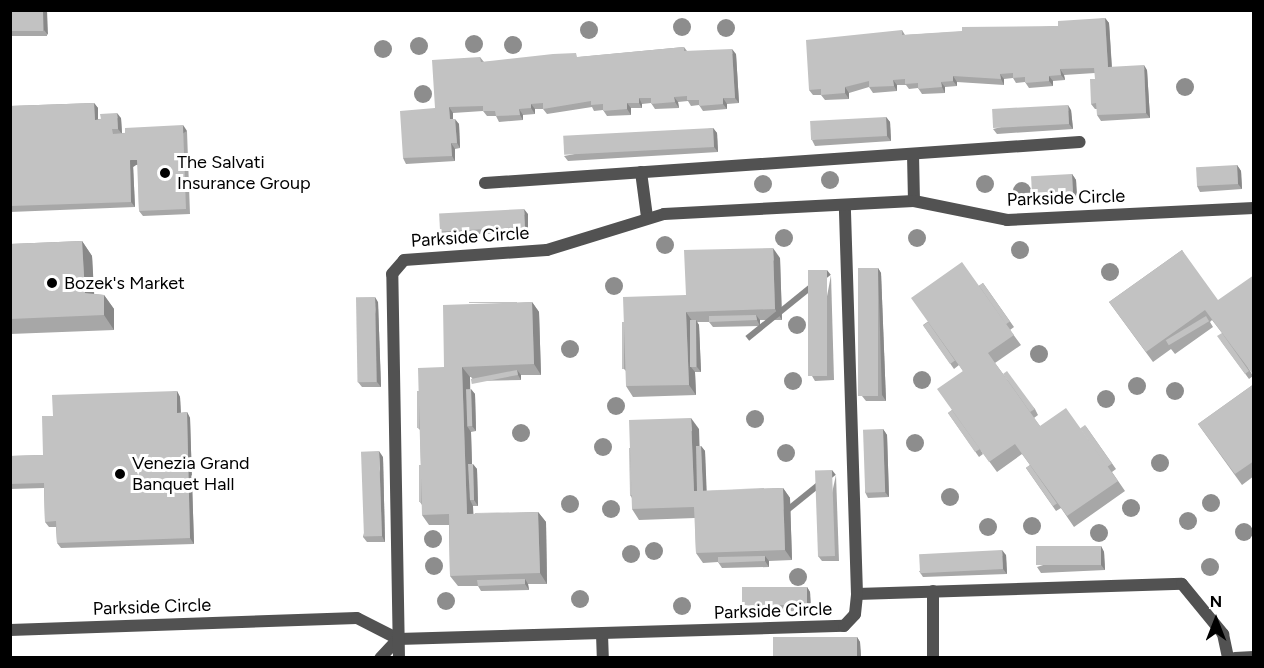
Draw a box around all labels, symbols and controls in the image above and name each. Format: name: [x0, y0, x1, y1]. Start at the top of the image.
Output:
place label: The Salvati Insurance Group: [177, 152, 311, 195]
marker: The Salvati Insurance Group: [158, 166, 172, 180]
street label: Parkside Circle: [1006, 185, 1126, 211]
street label: Parkside Circle: [410, 222, 530, 252]
place label: Bozek's Market: [64, 272, 185, 294]
marker: Bozek's Market: [45, 276, 59, 290]
place label: Venezia Grand Banquet Hall: [132, 453, 250, 496]
marker: Venezia Grand Banquet Hall: [113, 467, 127, 481]
north arrow: [1186, 590, 1246, 650]
text: N: [1210, 592, 1222, 611]
street label: Parkside Circle: [92, 594, 212, 620]
street label: Parkside Circle: [713, 598, 833, 624]

